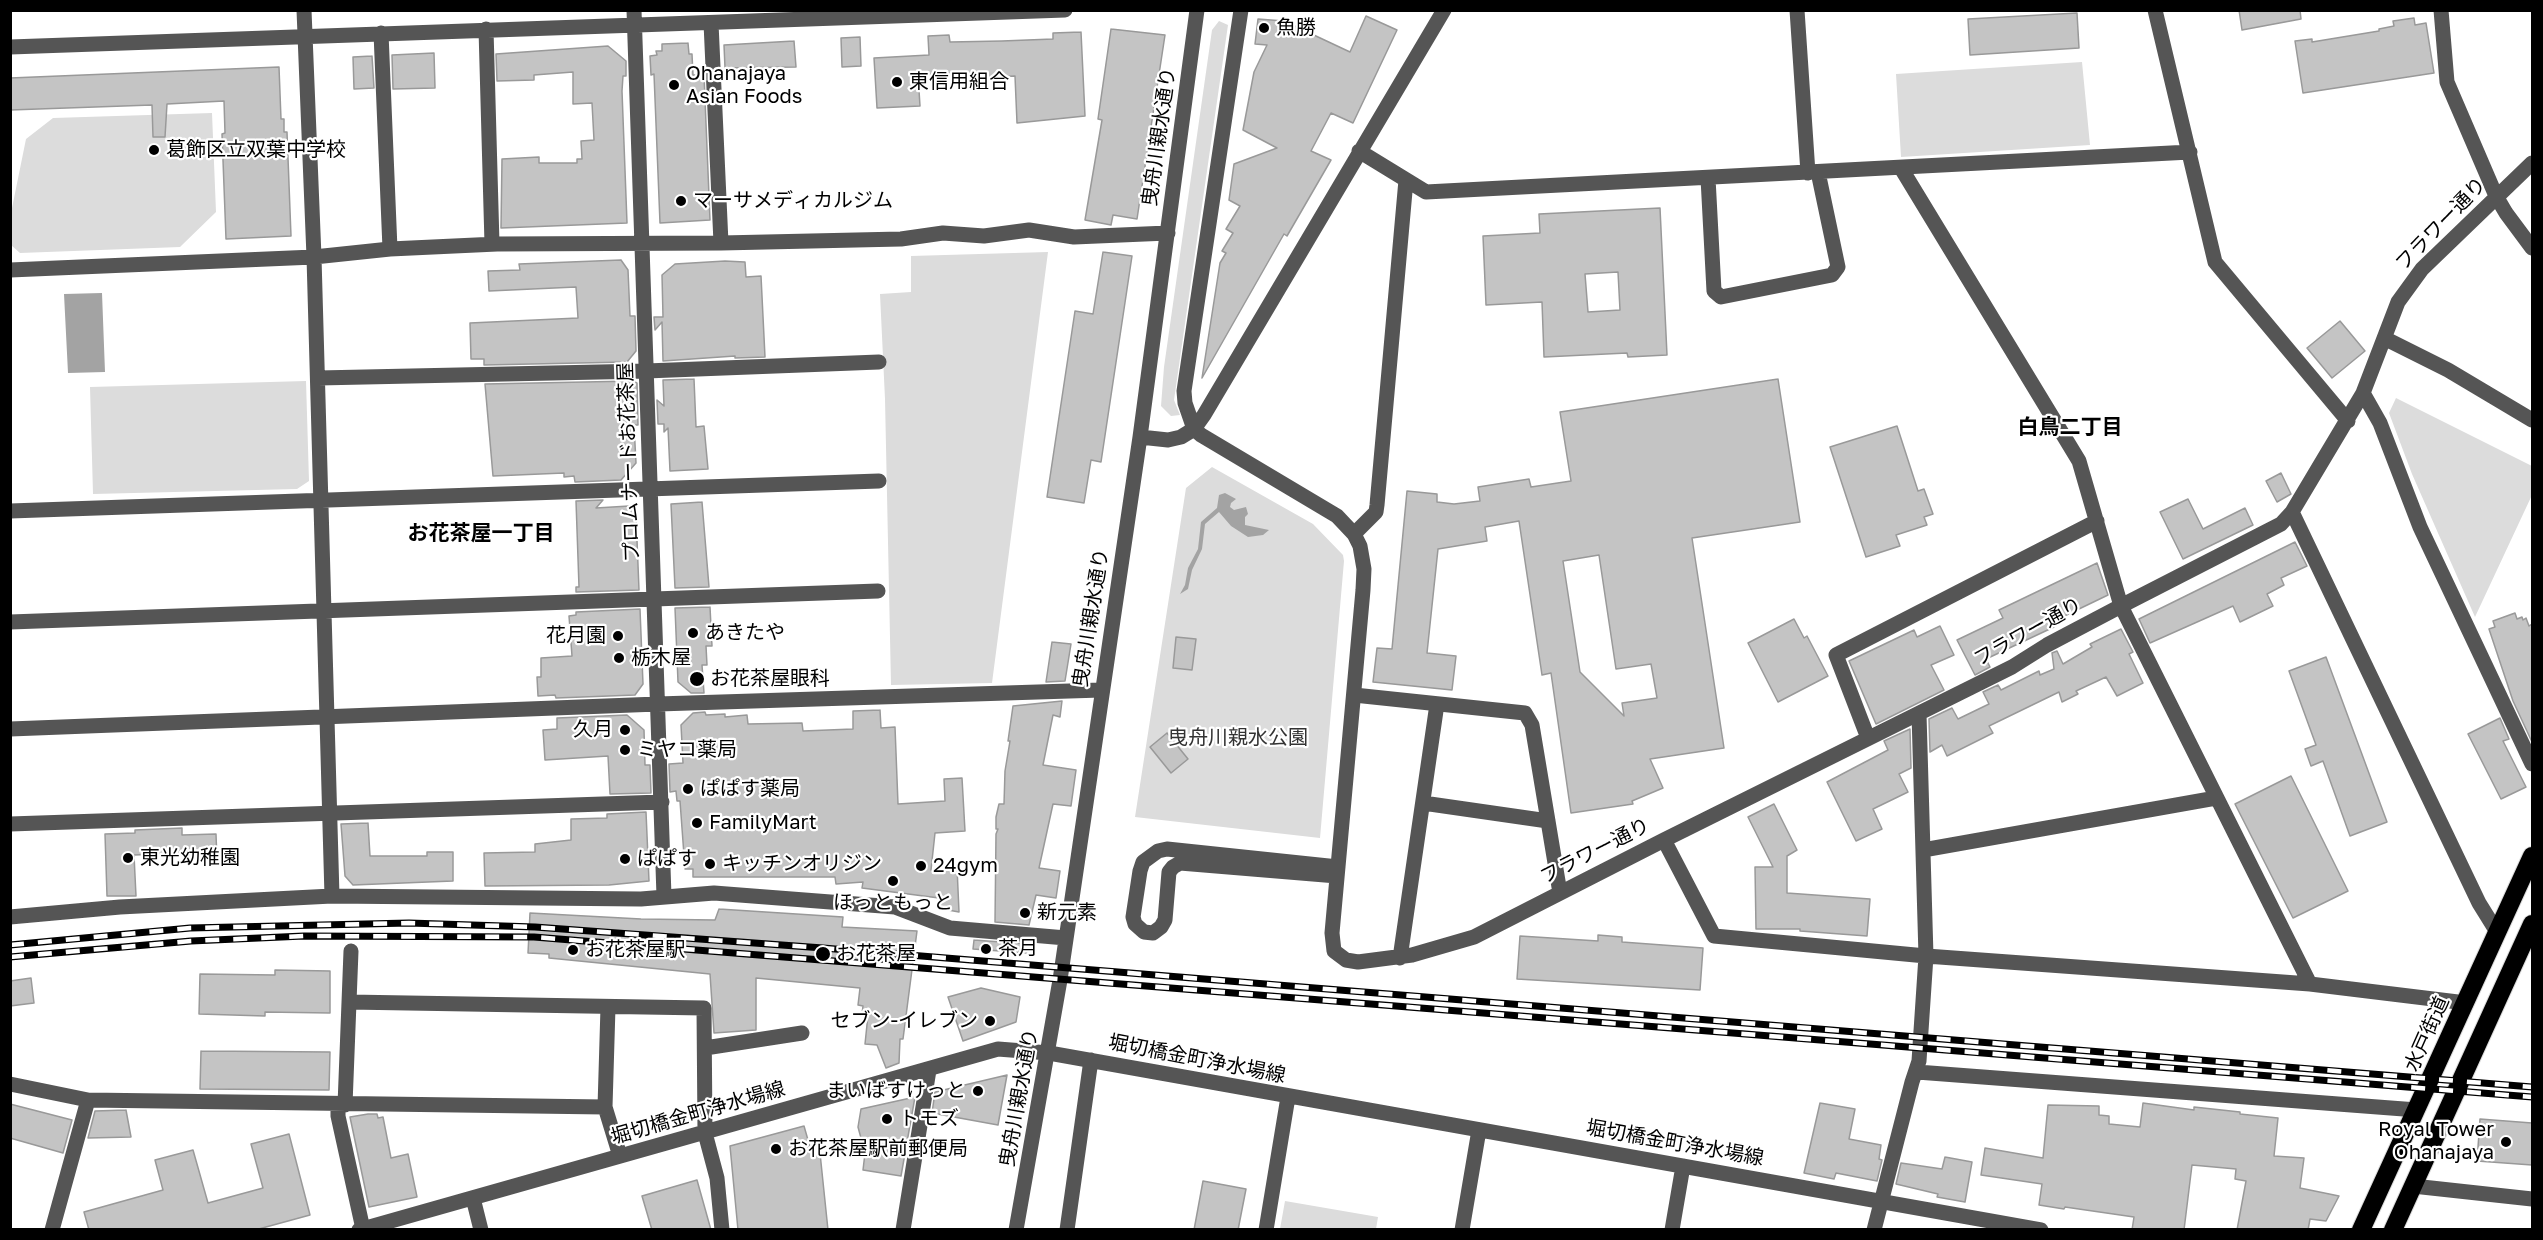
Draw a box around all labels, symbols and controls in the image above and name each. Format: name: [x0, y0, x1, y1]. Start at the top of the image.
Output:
place label: 魚勝: [1276, 16, 1316, 40]
marker: 魚勝: [1257, 21, 1271, 35]
place label: Ohanajaya Asian Foods: [686, 62, 802, 109]
street label: 曳舟川親水通り: [1137, 66, 1181, 208]
place label: 東信用組合: [909, 70, 1009, 94]
marker: 東信用組合: [890, 75, 904, 89]
marker: Ohanajaya Asian Foods: [667, 78, 681, 92]
place label: 葛飾区立双葉中学校: [166, 138, 346, 162]
marker: 葛飾区立双葉中学校: [147, 143, 161, 157]
street label: フラワー通り: [2391, 173, 2491, 275]
place label: マーサメディカルジム: [693, 189, 893, 213]
marker: マーサメディカルジム: [674, 194, 688, 208]
street label: プロムナードお花茶屋: [614, 362, 644, 562]
district label: 白鳥二丁目: [2018, 414, 2122, 440]
district label: お花茶屋一丁目: [408, 520, 554, 546]
street label: 曳舟川親水通り: [1068, 547, 1114, 689]
street label: フラワー通り: [1970, 592, 2086, 672]
place label: あきたや: [705, 621, 785, 645]
place label: 花月園: [546, 624, 606, 648]
marker: あきたや: [686, 626, 700, 640]
marker: 花月園: [611, 629, 625, 643]
place label: 栃木屋: [631, 646, 691, 670]
marker: 栃木屋: [612, 651, 626, 665]
place label: お花茶屋眼科: [710, 667, 830, 691]
marker: お花茶屋眼科: [688, 670, 706, 688]
place label: 久月: [573, 718, 613, 742]
marker: 久月: [618, 723, 632, 737]
park label: 曳舟川親水公園: [1168, 726, 1308, 750]
place label: ミヤコ薬局: [637, 738, 737, 762]
marker: ミヤコ薬局: [618, 743, 632, 757]
place label: ぱぱす薬局: [700, 777, 800, 801]
marker: ぱぱす薬局: [681, 782, 695, 796]
place label: FamilyMart: [709, 811, 817, 835]
street label: フラワー通り: [1536, 813, 1654, 889]
marker: FamilyMart: [690, 816, 704, 830]
place label: 東光幼稚園: [140, 846, 240, 870]
place label: ぱぱす: [637, 847, 697, 871]
marker: 東光幼稚園: [121, 851, 135, 865]
marker: ぱぱす: [618, 852, 632, 866]
place label: キッチンオリジン: [722, 852, 882, 876]
place label: 24gym: [933, 854, 998, 878]
marker: キッチンオリジン: [703, 857, 717, 871]
marker: 24gym: [914, 859, 928, 873]
marker: ほっともっと: [886, 874, 900, 888]
place label: ほっともっと: [833, 891, 953, 915]
place label: 新元素: [1037, 901, 1097, 925]
marker: 新元素: [1018, 906, 1032, 920]
place label: 茶月: [998, 937, 1038, 961]
place label: お花茶屋駅: [585, 938, 685, 962]
place label: お花茶屋: [836, 942, 916, 966]
marker: 茶月: [979, 942, 993, 956]
marker: お花茶屋駅: [566, 943, 580, 957]
marker: お花茶屋: [814, 945, 832, 963]
street label: 水戸街道: [2400, 993, 2454, 1075]
place label: セブン-イレブン: [830, 1009, 978, 1033]
marker: セブン-イレブン: [983, 1014, 997, 1028]
street label: 曳舟川親水通り: [995, 1027, 1043, 1169]
street label: 堀切橋金町浄水場線: [1106, 1030, 1288, 1088]
street label: 堀切橋金町浄水場線: [608, 1077, 788, 1149]
place label: まいばすけっと: [826, 1079, 966, 1103]
marker: まいばすけっと: [971, 1084, 985, 1098]
place label: トモズ: [899, 1107, 959, 1131]
marker: トモズ: [880, 1112, 894, 1126]
street label: 堀切橋金町浄水場線: [1584, 1116, 1766, 1170]
place label: Royal Tower Ohanajaya: [2378, 1118, 2494, 1165]
marker: Royal Tower Ohanajaya: [2499, 1135, 2513, 1149]
place label: お花茶屋駅前郵便局: [788, 1137, 968, 1161]
marker: お花茶屋駅前郵便局: [769, 1142, 783, 1156]

